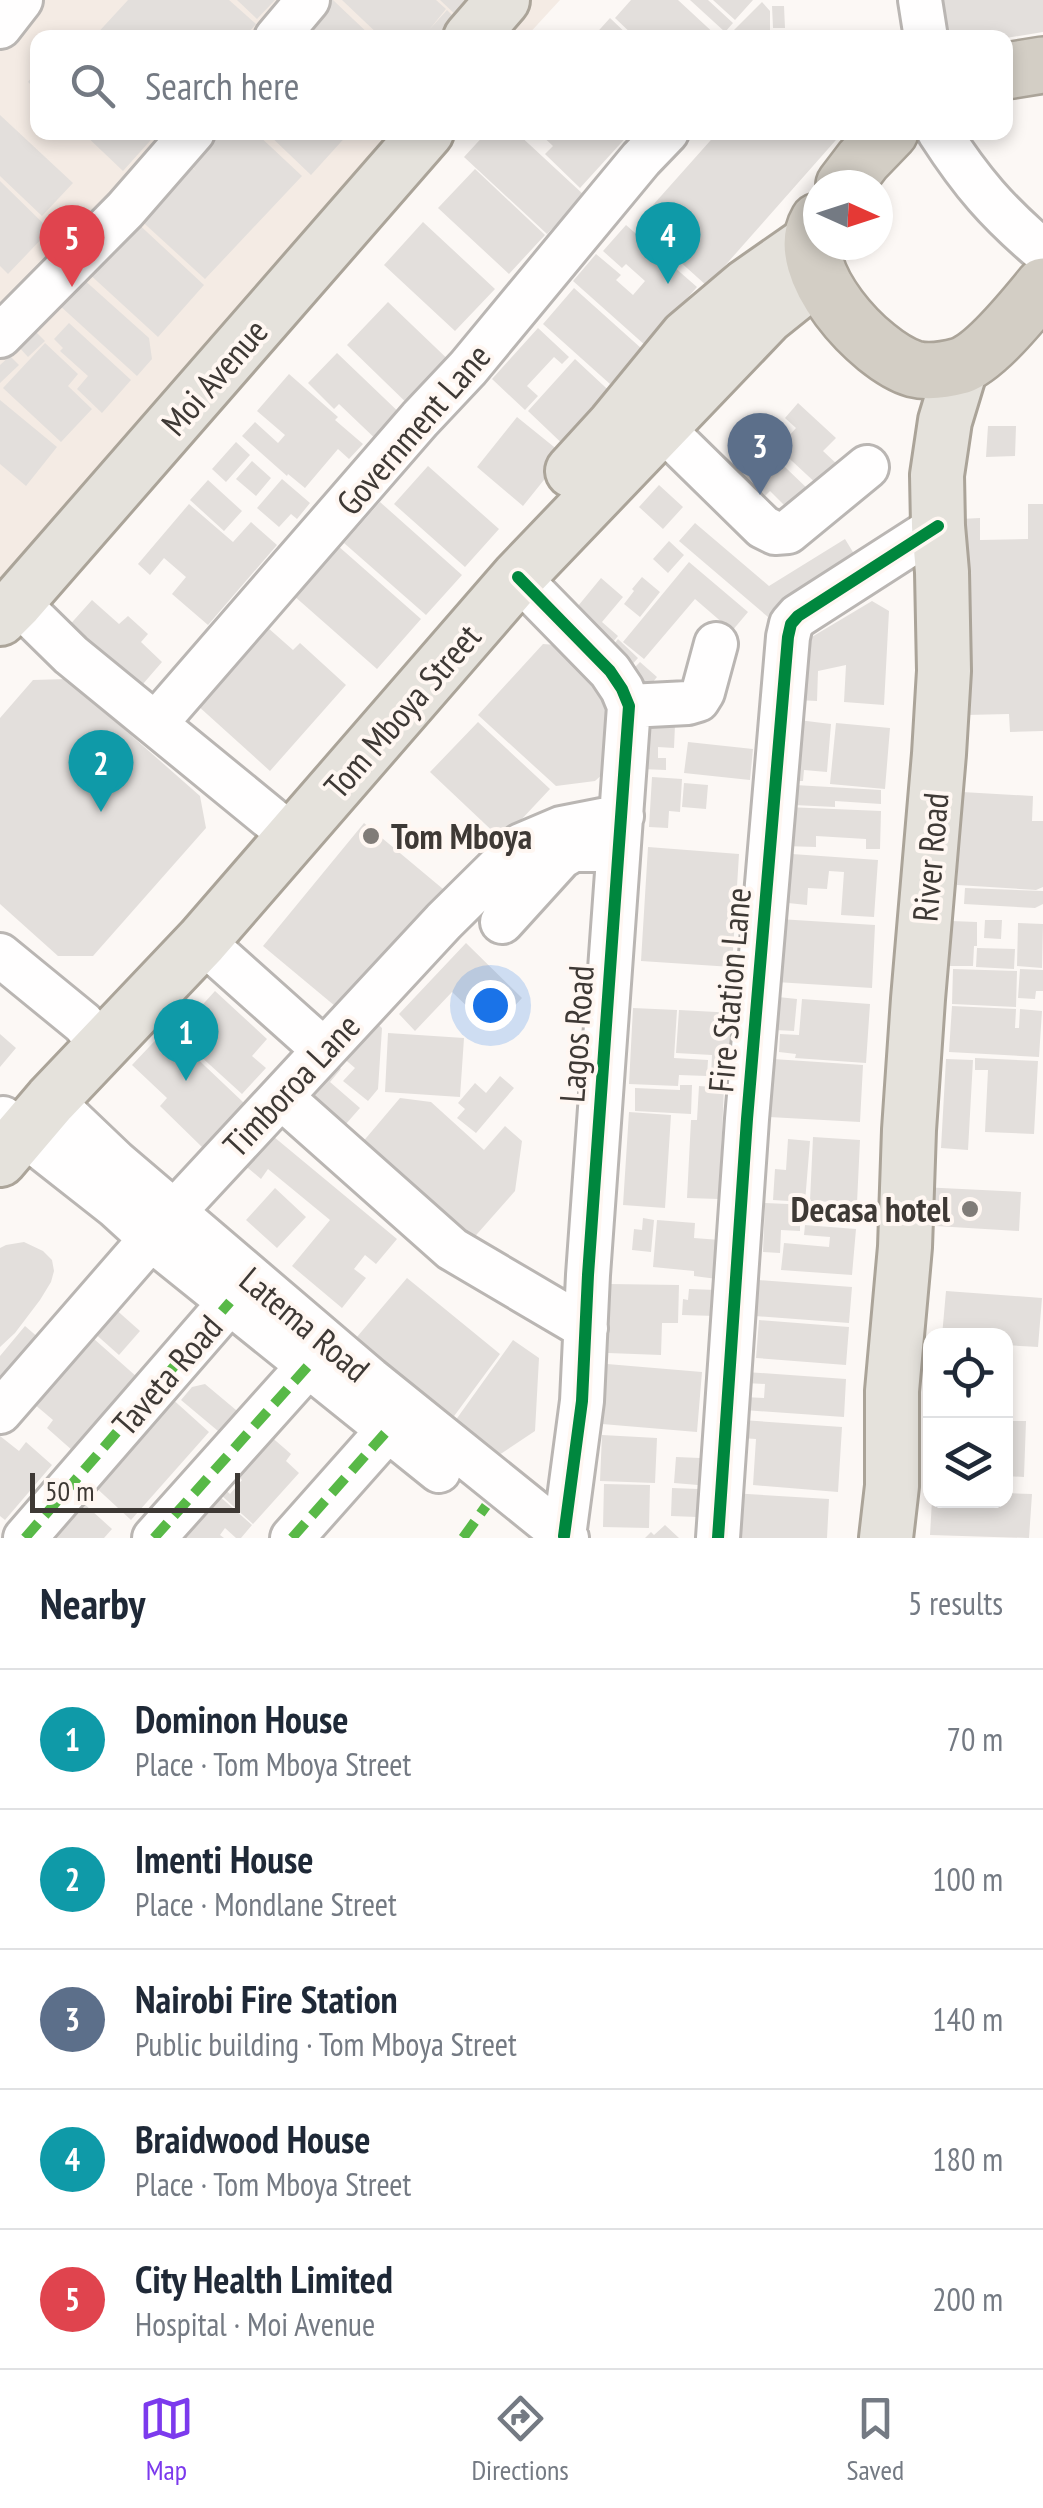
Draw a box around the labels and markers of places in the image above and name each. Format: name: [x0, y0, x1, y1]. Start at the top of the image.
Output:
pin: 4: [636, 202, 700, 284]
pin: 5: [40, 204, 104, 287]
pin: 3: [728, 412, 792, 495]
pin: 2: [68, 730, 134, 812]
place label: Tom Mboya: [391, 813, 532, 859]
marker: Tom Mboya: [360, 825, 382, 847]
pin: 1: [154, 998, 218, 1081]
place label: Decasa hotel: [791, 1186, 950, 1232]
marker: Decasa hotel: [959, 1198, 981, 1220]

